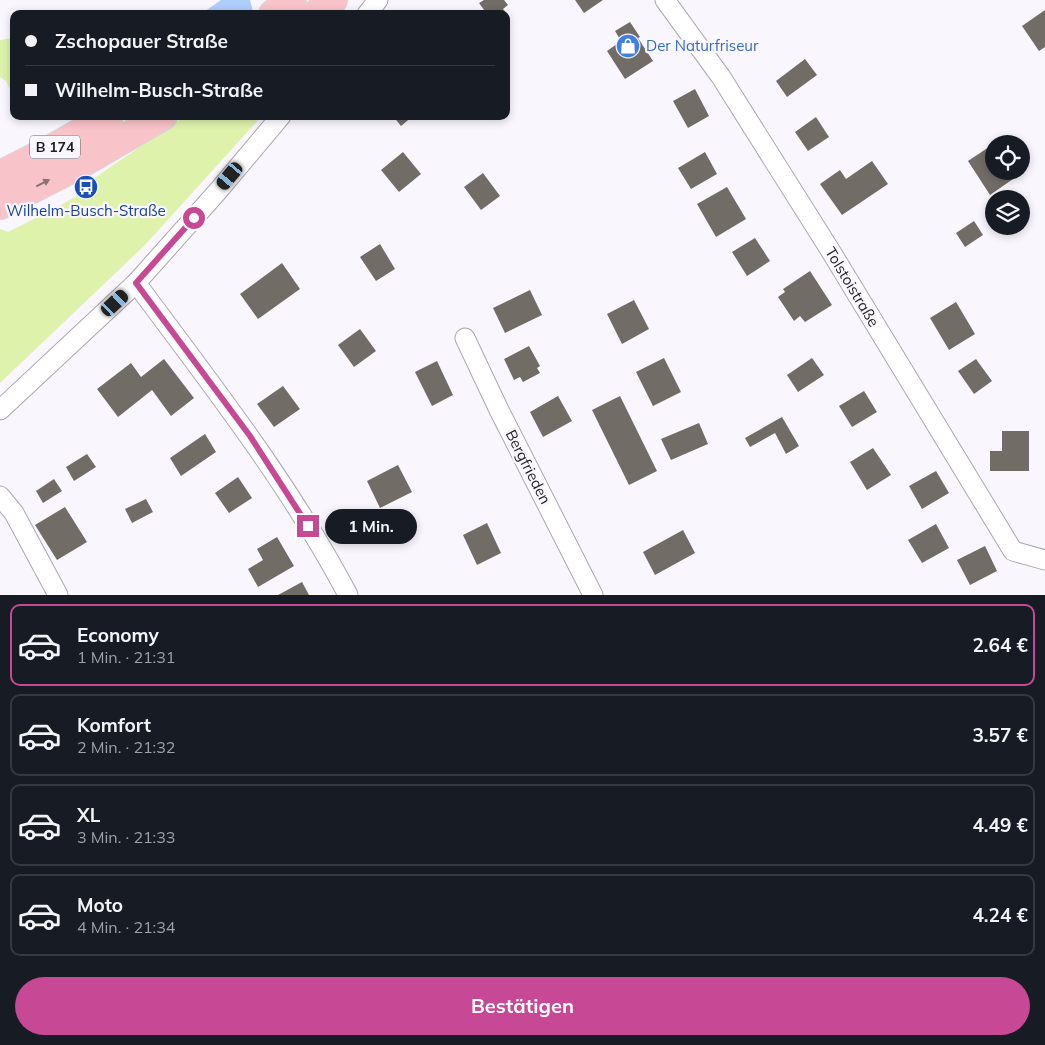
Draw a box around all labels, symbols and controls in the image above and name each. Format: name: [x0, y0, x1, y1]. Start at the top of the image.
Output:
text: Zschopauer Straße: [55, 29, 228, 53]
shop icon: Der Naturfriseur: [615, 33, 641, 59]
place label: Der Naturfriseur: [646, 36, 759, 55]
text: Wilhelm-Busch-Straße: [55, 78, 263, 102]
map controls: [985, 135, 1030, 235]
button: locate: [985, 135, 1030, 180]
road number: B 174: [30, 136, 80, 158]
car: [214, 160, 245, 192]
bus stop icon: Wilhelm-Busch-Straße: [73, 174, 99, 200]
one-way arrow: [36, 179, 51, 187]
button: layers: [985, 190, 1030, 235]
place label: Wilhelm-Busch-Straße: [6, 201, 166, 220]
route start: [183, 207, 205, 229]
street label: Tolstoistraße: [821, 244, 884, 330]
car: [98, 287, 131, 319]
street label: Bergfrieden: [502, 426, 555, 507]
callout: 1 Min.: [326, 508, 418, 544]
route end: [297, 515, 319, 537]
text: 1 Min.: [348, 516, 394, 536]
icon: car: [17, 623, 62, 668]
text: Economy: [77, 623, 159, 647]
text: 2.64 €: [972, 633, 1028, 657]
text: 1 Min. · 21:31: [77, 647, 175, 667]
icon: car: [17, 713, 62, 758]
text: Komfort: [77, 713, 151, 737]
text: 3.57 €: [972, 723, 1028, 747]
text: 2 Min. · 21:32: [77, 737, 175, 757]
icon: car: [17, 803, 62, 848]
text: XL: [77, 803, 100, 827]
text: 4.49 €: [972, 813, 1028, 837]
text: 3 Min. · 21:33: [77, 827, 175, 847]
icon: car: [17, 893, 62, 938]
text: Moto: [77, 893, 123, 917]
text: 4.24 €: [972, 903, 1028, 927]
text: 4 Min. · 21:34: [77, 917, 175, 937]
button: Bestätigen: [15, 977, 1030, 1035]

